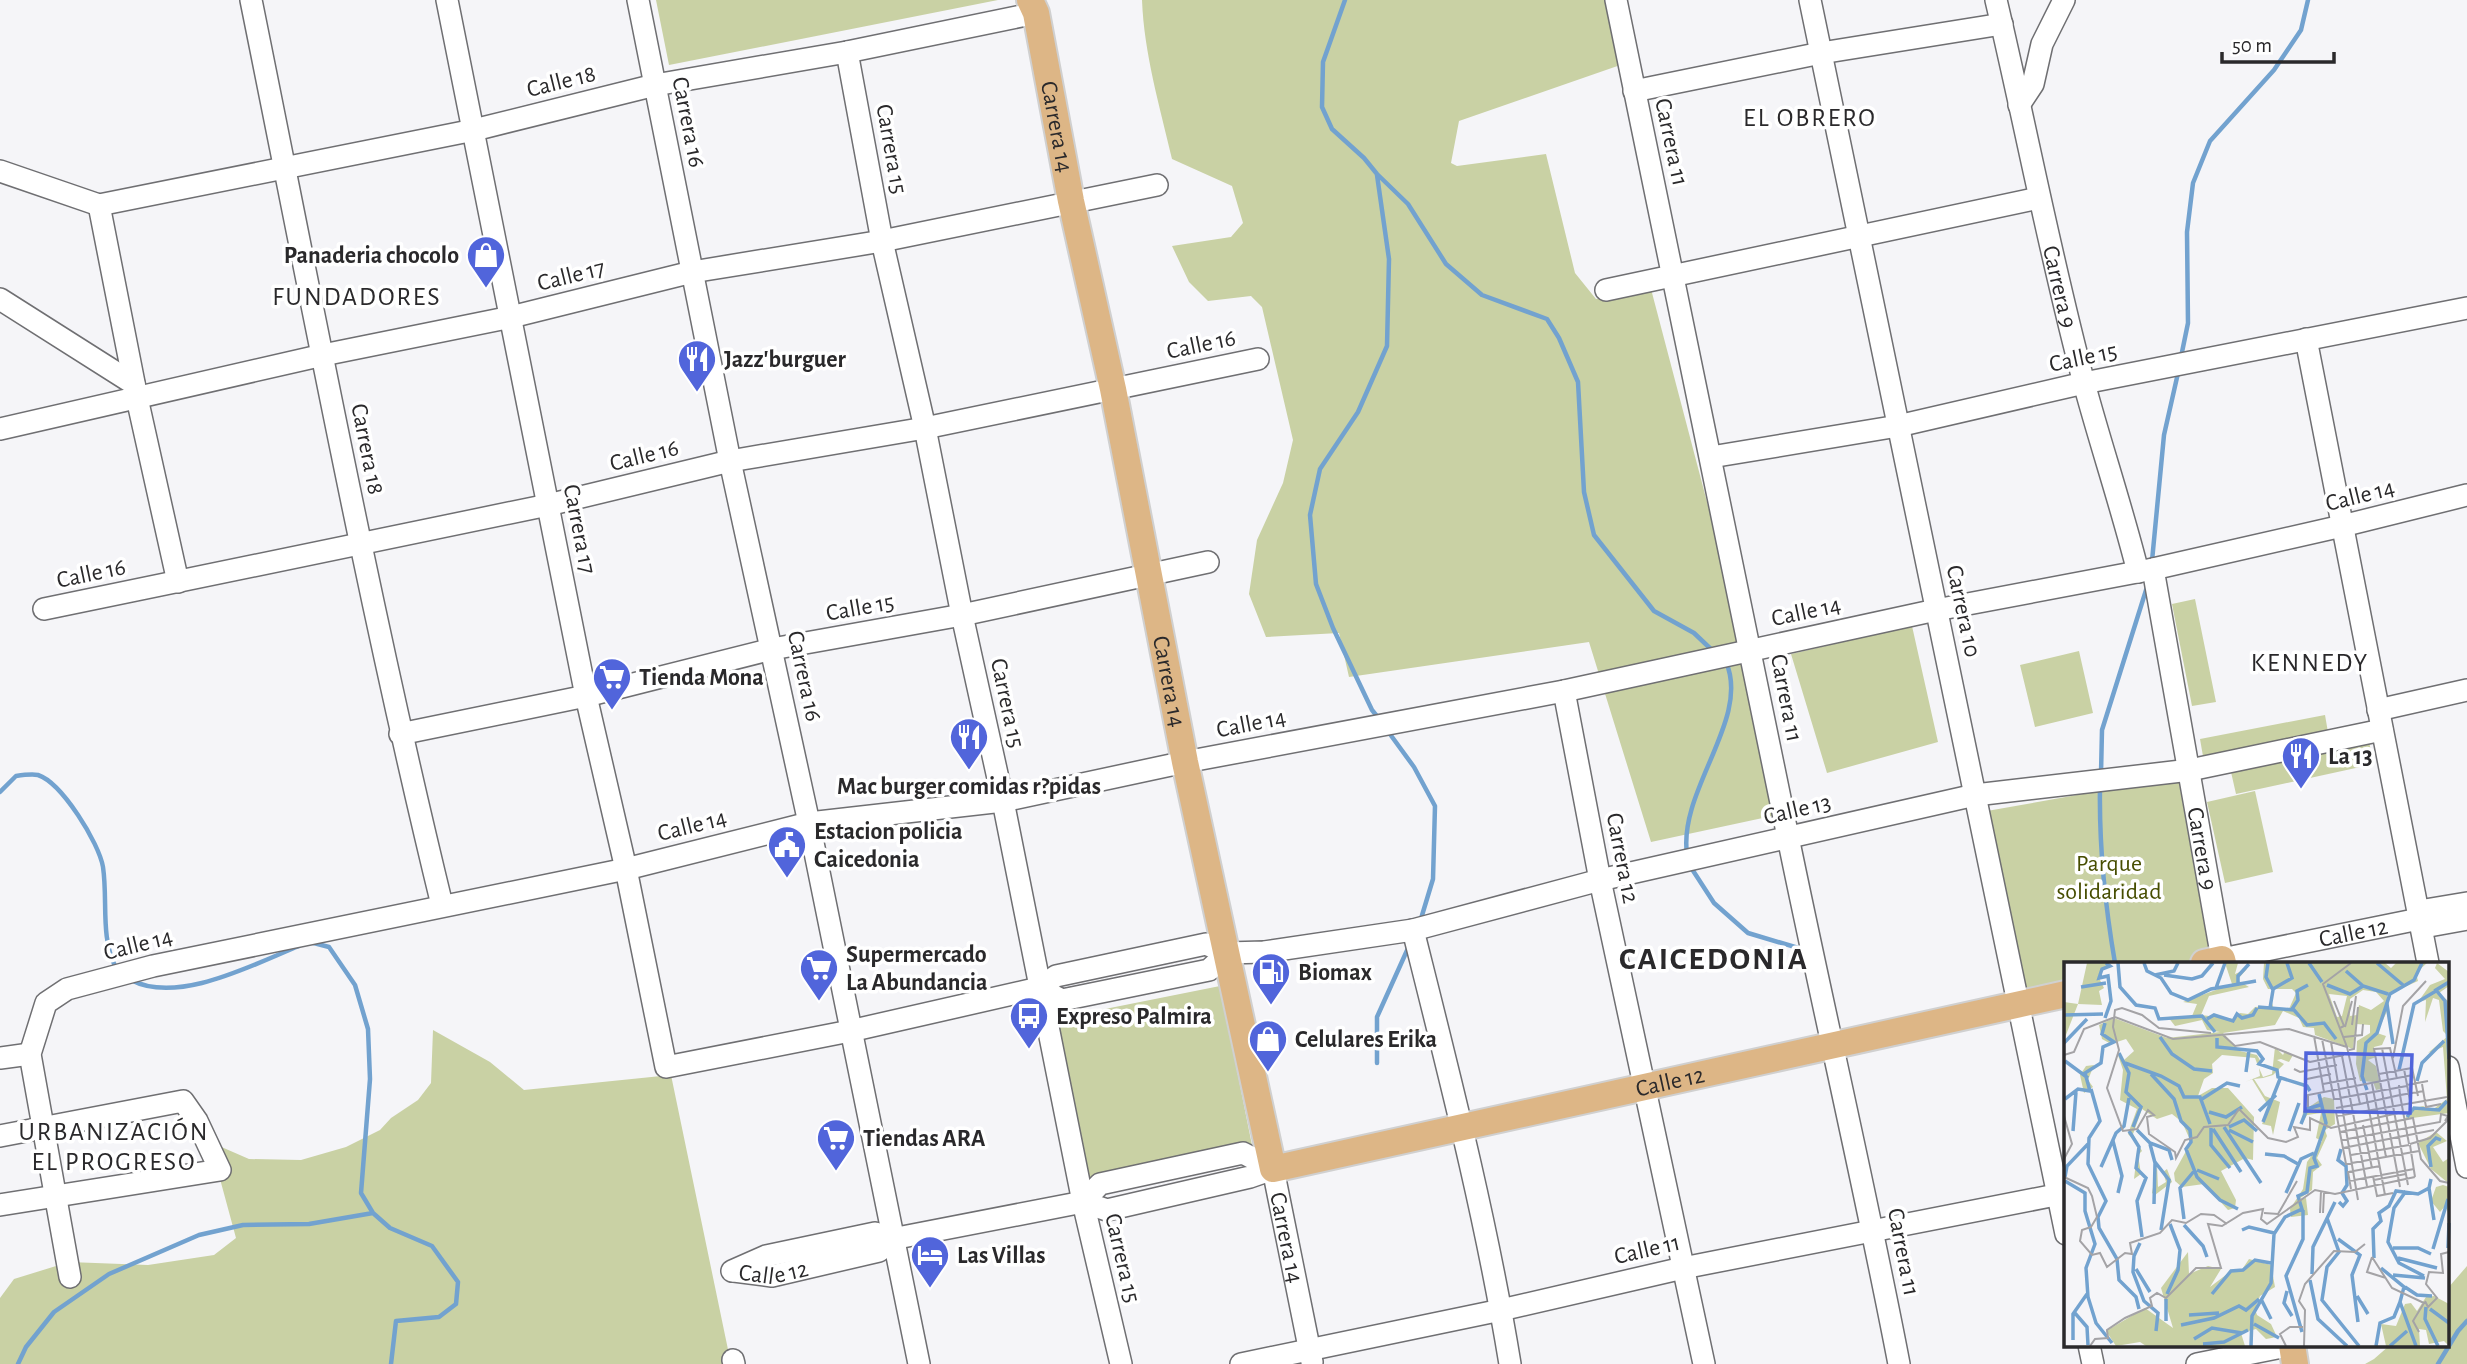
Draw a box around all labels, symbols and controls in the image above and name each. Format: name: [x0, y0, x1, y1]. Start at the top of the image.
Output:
scale bar: [2222, 21, 2334, 65]
text: 50 m: [2232, 35, 2272, 56]
street label: Calle 18: [524, 62, 598, 102]
street label: Carrera 16: [667, 75, 709, 170]
street label: Carrera 14: [1036, 79, 1076, 174]
street label: Carrera 11: [1650, 96, 1692, 188]
street label: Carrera 15: [871, 102, 911, 196]
district label: EL OBRERO: [1743, 105, 1877, 131]
shop icon: Panaderia chocolo: [465, 234, 507, 289]
place label: Panaderia chocolo: [284, 244, 459, 268]
street label: Carrera 9: [2038, 244, 2080, 331]
street label: Calle 17: [535, 256, 607, 296]
district label: FUNDADORES: [272, 284, 442, 310]
street label: Calle 16: [1164, 326, 1238, 364]
restaurant icon: Jazz'burguer: [676, 338, 718, 393]
street label: Calle 15: [2047, 339, 2119, 377]
place label: Jazz'burguer: [724, 348, 847, 372]
street label: Carrera 18: [346, 402, 388, 497]
street label: Calle 16: [607, 436, 681, 476]
street label: Calle 14: [2323, 476, 2397, 516]
street label: Carrera 17: [559, 482, 599, 576]
street label: Calle 16: [54, 555, 128, 593]
street label: Carrera 10: [1942, 563, 1984, 659]
street label: Calle 15: [824, 590, 896, 626]
street label: Calle 14: [1769, 593, 1843, 631]
street label: Carrera 16: [783, 629, 825, 724]
street label: Carrera 14: [1148, 634, 1189, 729]
district label: KENNEDY: [2251, 650, 2369, 676]
street label: Carrera 11: [1766, 652, 1806, 744]
supermarket icon: Tienda Mona: [591, 656, 633, 711]
street label: Carrera 15: [986, 656, 1028, 750]
place label: Tienda Mona: [639, 666, 764, 690]
street label: Calle 14: [1214, 705, 1288, 742]
restaurant icon: Mac burger comidas r?pidas: [948, 716, 990, 771]
restaurant icon: La 13: [2280, 735, 2322, 790]
place label: La 13: [2328, 745, 2373, 769]
place label: Mac burger comidas r?pidas: [837, 775, 1101, 799]
street label: Calle 13: [1761, 791, 1833, 829]
street label: Carrera 9: [2182, 805, 2221, 892]
street label: Calle 14: [655, 806, 729, 846]
street label: Carrera 12: [1601, 811, 1643, 906]
place label: Estacion policia Caicedonia: [814, 820, 963, 872]
public building icon: Estacion policia Caicedonia: [766, 824, 808, 879]
park label: Parque solidaridad: [2056, 852, 2162, 904]
street label: Calle 12: [2317, 915, 2390, 952]
street label: Calle 14: [101, 925, 175, 965]
place label: Supermercado La Abundancia: [846, 943, 988, 995]
district label: CAICEDONIA: [1619, 943, 1809, 975]
supermarket icon: Supermercado La Abundancia: [798, 947, 840, 1002]
fuel station icon: Biomax: [1250, 951, 1292, 1006]
place label: Biomax: [1298, 961, 1372, 985]
inset map: [2064, 962, 2450, 1346]
bus stop icon: Expreso Palmira: [1008, 995, 1050, 1050]
place label: Expreso Palmira: [1056, 1005, 1212, 1029]
shop icon: Celulares Erika: [1247, 1018, 1289, 1073]
place label: Celulares Erika: [1295, 1028, 1437, 1052]
street label: Calle 12: [1634, 1063, 1707, 1102]
district label: URBANIZACIÓN EL PROGRESO: [18, 1117, 210, 1175]
supermarket icon: Tiendas ARA: [815, 1117, 857, 1172]
place label: Tiendas ARA: [863, 1127, 986, 1151]
street label: Carrera 14: [1265, 1190, 1307, 1285]
street label: Carrera 11: [1883, 1206, 1923, 1298]
street label: Carrera 15: [1100, 1211, 1144, 1305]
street label: Calle 11: [1612, 1231, 1683, 1269]
hotel icon: Las Villas: [909, 1234, 951, 1289]
place label: Las Villas: [957, 1244, 1046, 1268]
street label: Calle 12: [737, 1257, 811, 1289]

